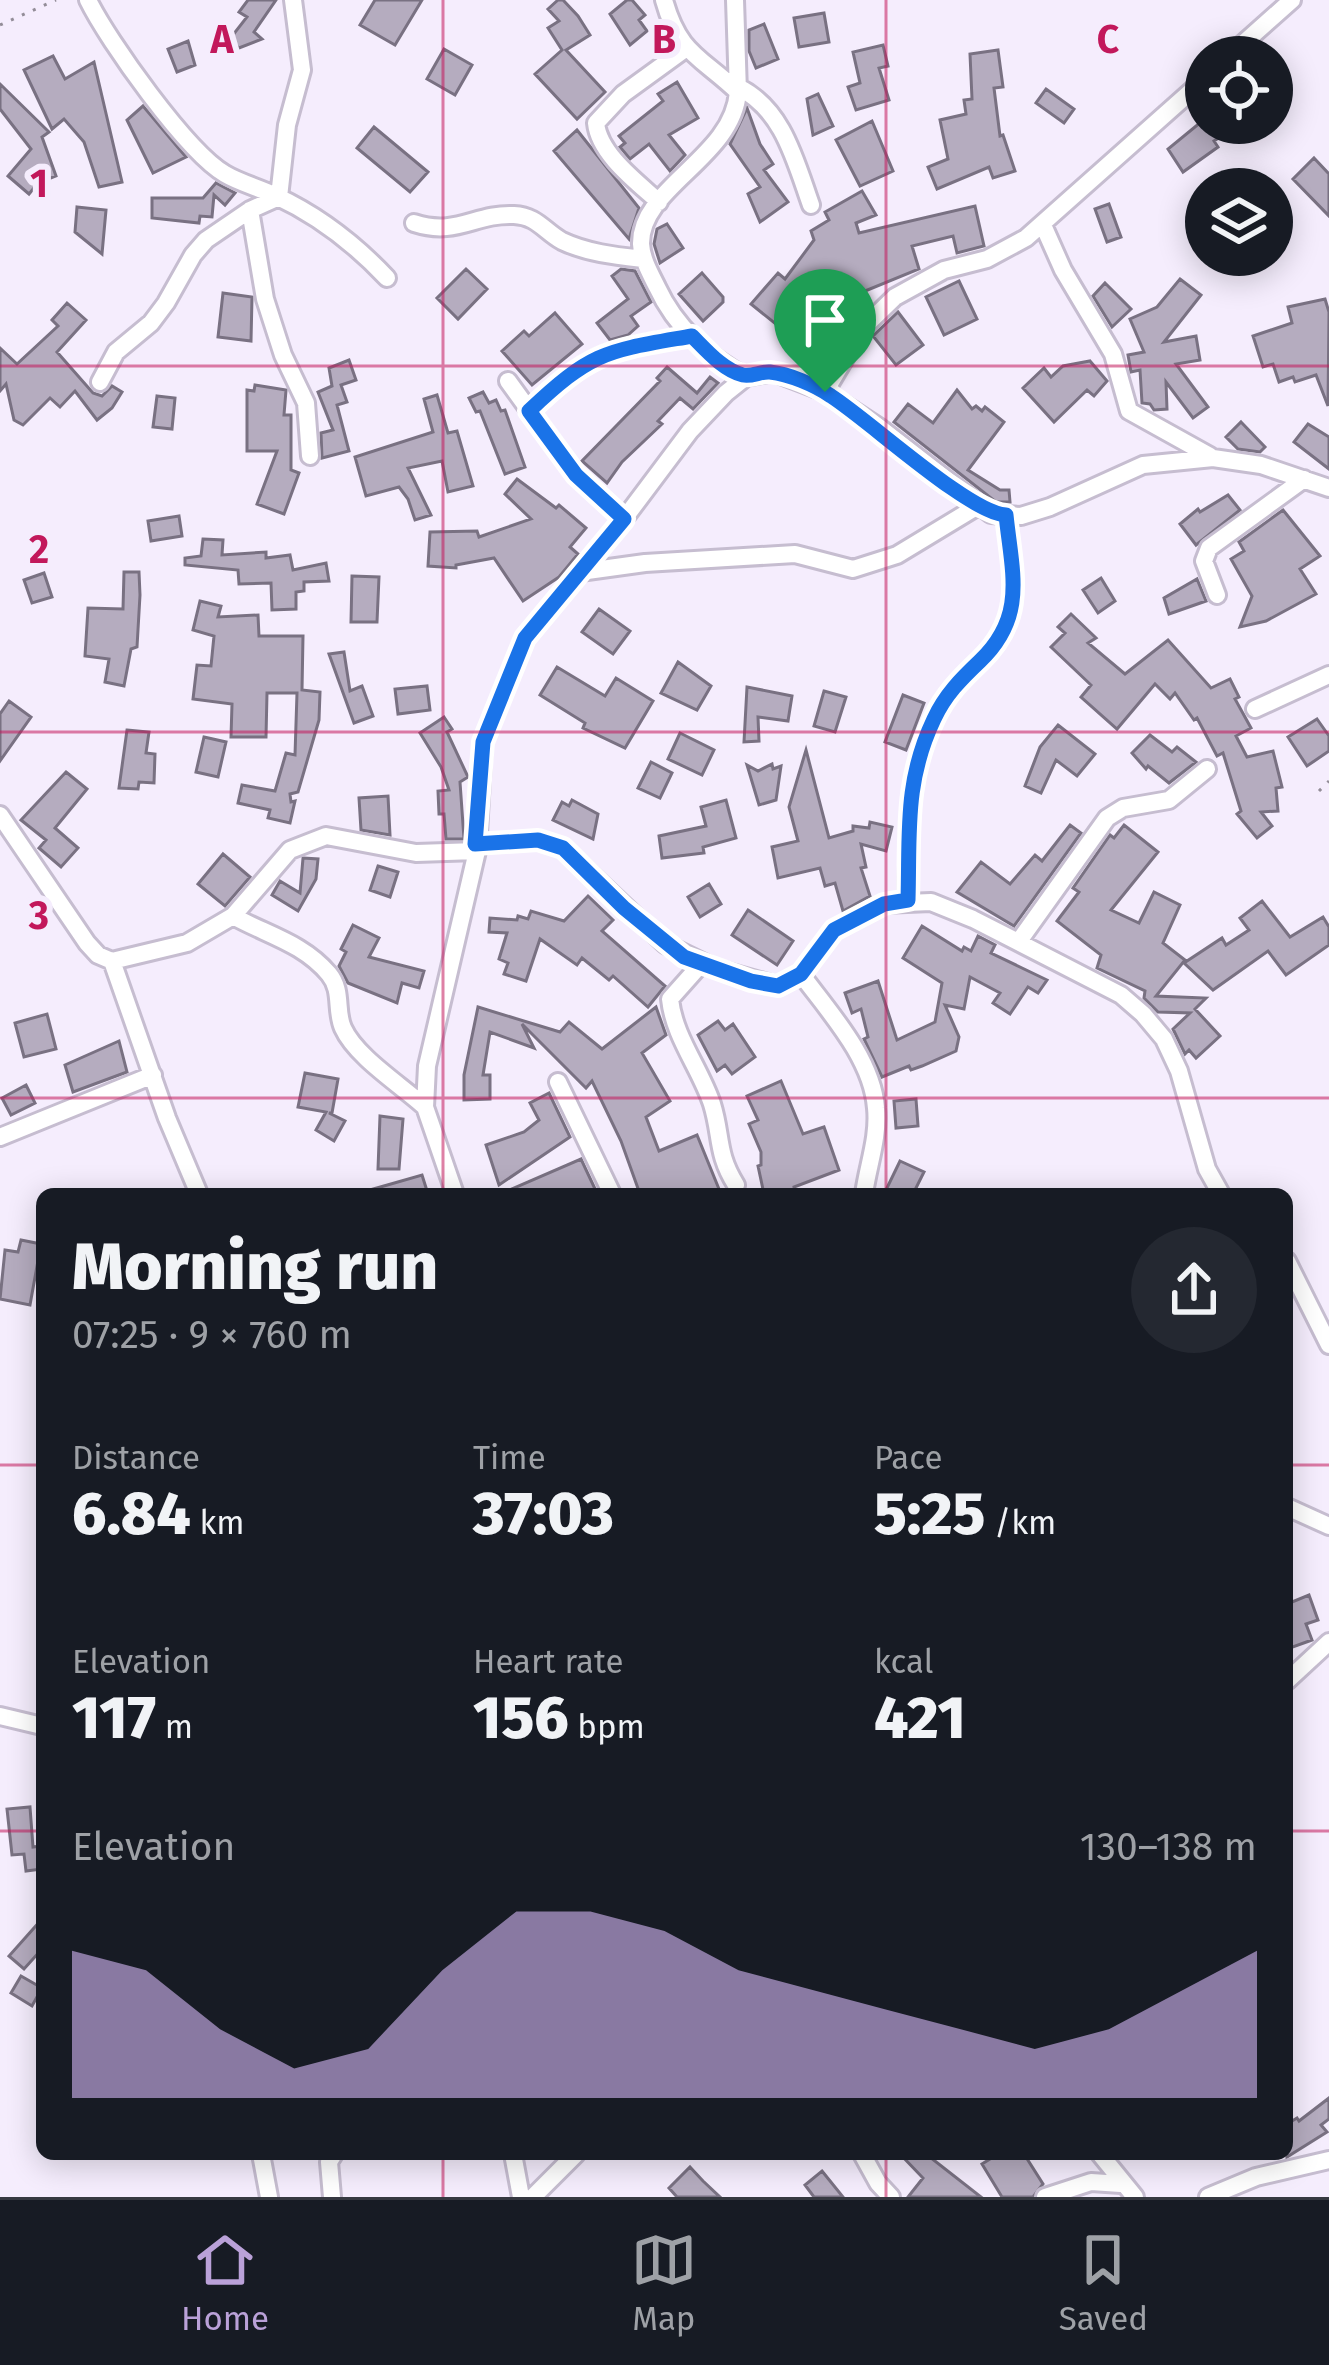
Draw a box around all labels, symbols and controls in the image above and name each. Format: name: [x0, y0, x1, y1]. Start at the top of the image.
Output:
text: A: [209, 17, 234, 63]
text: B: [652, 17, 676, 63]
text: C: [1097, 17, 1120, 63]
map controls: [1185, 36, 1293, 276]
button: locate: [1185, 36, 1293, 144]
text: 1: [30, 161, 48, 207]
button: layers: [1185, 168, 1293, 276]
pin: [774, 269, 876, 392]
icon: arrive: [792, 287, 858, 353]
text: 2: [29, 527, 49, 573]
text: 3: [28, 893, 49, 939]
text: Morning run: [72, 1227, 438, 1306]
button: share: [1131, 1227, 1257, 1353]
text: 07:25 · 9 × 760 m: [72, 1312, 352, 1358]
text: Distance: [72, 1438, 200, 1478]
text: Time: [473, 1438, 546, 1478]
text: Pace: [874, 1438, 942, 1478]
text: 6.84: [72, 1478, 191, 1550]
text: 37:03: [473, 1478, 614, 1550]
text: 5:25: [874, 1478, 985, 1550]
text: km: [191, 1503, 245, 1543]
text: /km: [985, 1503, 1056, 1543]
text: Elevation: [72, 1642, 210, 1682]
text: Heart rate: [473, 1642, 623, 1682]
text: kcal: [874, 1642, 933, 1682]
text: 117: [72, 1682, 156, 1754]
text: 156: [473, 1682, 569, 1754]
text: 421: [874, 1682, 966, 1754]
text: m: [156, 1707, 193, 1747]
text: bpm: [569, 1707, 645, 1747]
text: Elevation: [72, 1824, 235, 1870]
text: 130–138 m: [1080, 1824, 1257, 1870]
tab: Home: [181, 2227, 269, 2339]
tab: Map: [631, 2227, 697, 2339]
tab: Saved: [1059, 2227, 1148, 2339]

